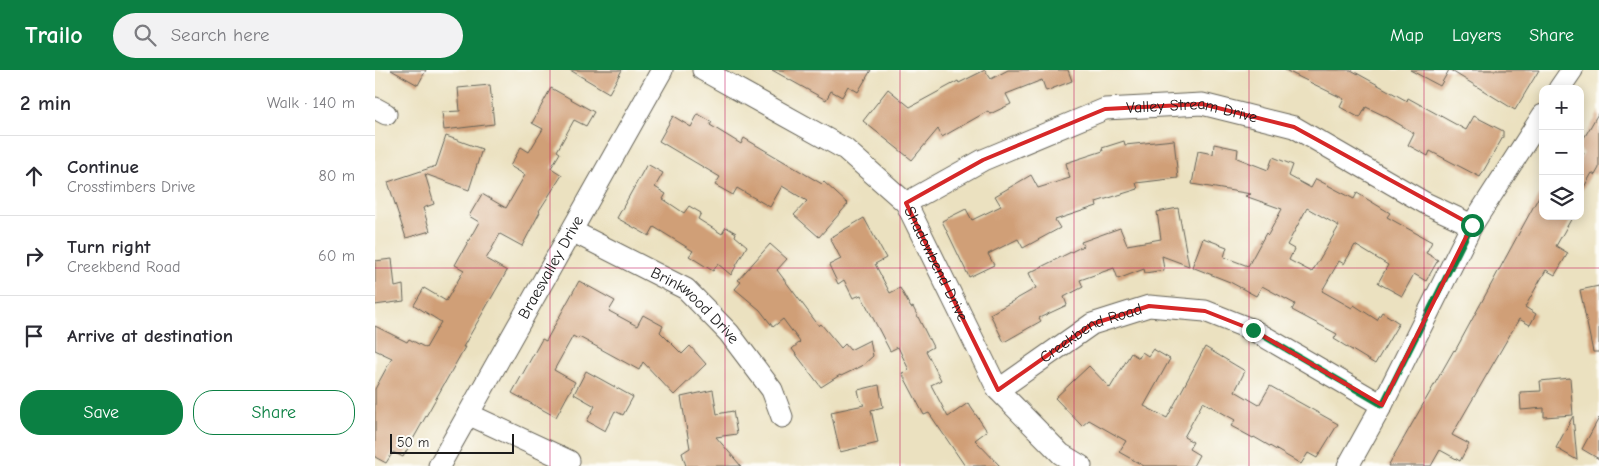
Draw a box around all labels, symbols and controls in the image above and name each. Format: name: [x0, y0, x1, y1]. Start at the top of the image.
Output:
search box: [113, 13, 463, 58]
text: Trailo: [25, 21, 83, 49]
icon: search: [131, 21, 159, 49]
text: Search here: [171, 24, 270, 46]
text: Map: [1390, 25, 1424, 46]
text: Layers: [1452, 25, 1501, 46]
text: Share: [1529, 25, 1574, 46]
map controls: [1539, 85, 1584, 220]
button: +: [1539, 85, 1584, 130]
text: 2 min: [20, 91, 71, 115]
text: Walk · 140 m: [267, 94, 355, 112]
street label: Valley Stream Drive: [1126, 95, 1259, 126]
button: −: [1539, 130, 1584, 175]
text: Continue: [67, 156, 139, 178]
icon: ahead: [20, 162, 48, 190]
text: 80 m: [318, 167, 355, 185]
button: layers: [1539, 175, 1584, 220]
text: Crosstimbers Drive: [67, 178, 195, 196]
street label: Shadowbend Drive: [900, 204, 972, 324]
street label: Braesvalley Drive: [515, 213, 587, 322]
route start: [1461, 214, 1484, 237]
text: Turn right: [67, 236, 151, 258]
icon: right: [20, 242, 48, 270]
text: 60 m: [318, 247, 355, 265]
text: Creekbend Road: [67, 258, 180, 276]
street label: Brinkwood Drive: [648, 264, 743, 347]
street label: Creekbend Road: [1036, 300, 1144, 367]
route end: [1242, 319, 1265, 342]
icon: arrive: [20, 322, 48, 350]
text: Arrive at destination: [67, 325, 233, 347]
button: Save: [20, 390, 183, 435]
button: Share: [193, 390, 355, 435]
scale bar: [390, 431, 514, 454]
text: 50 m: [397, 434, 429, 451]

